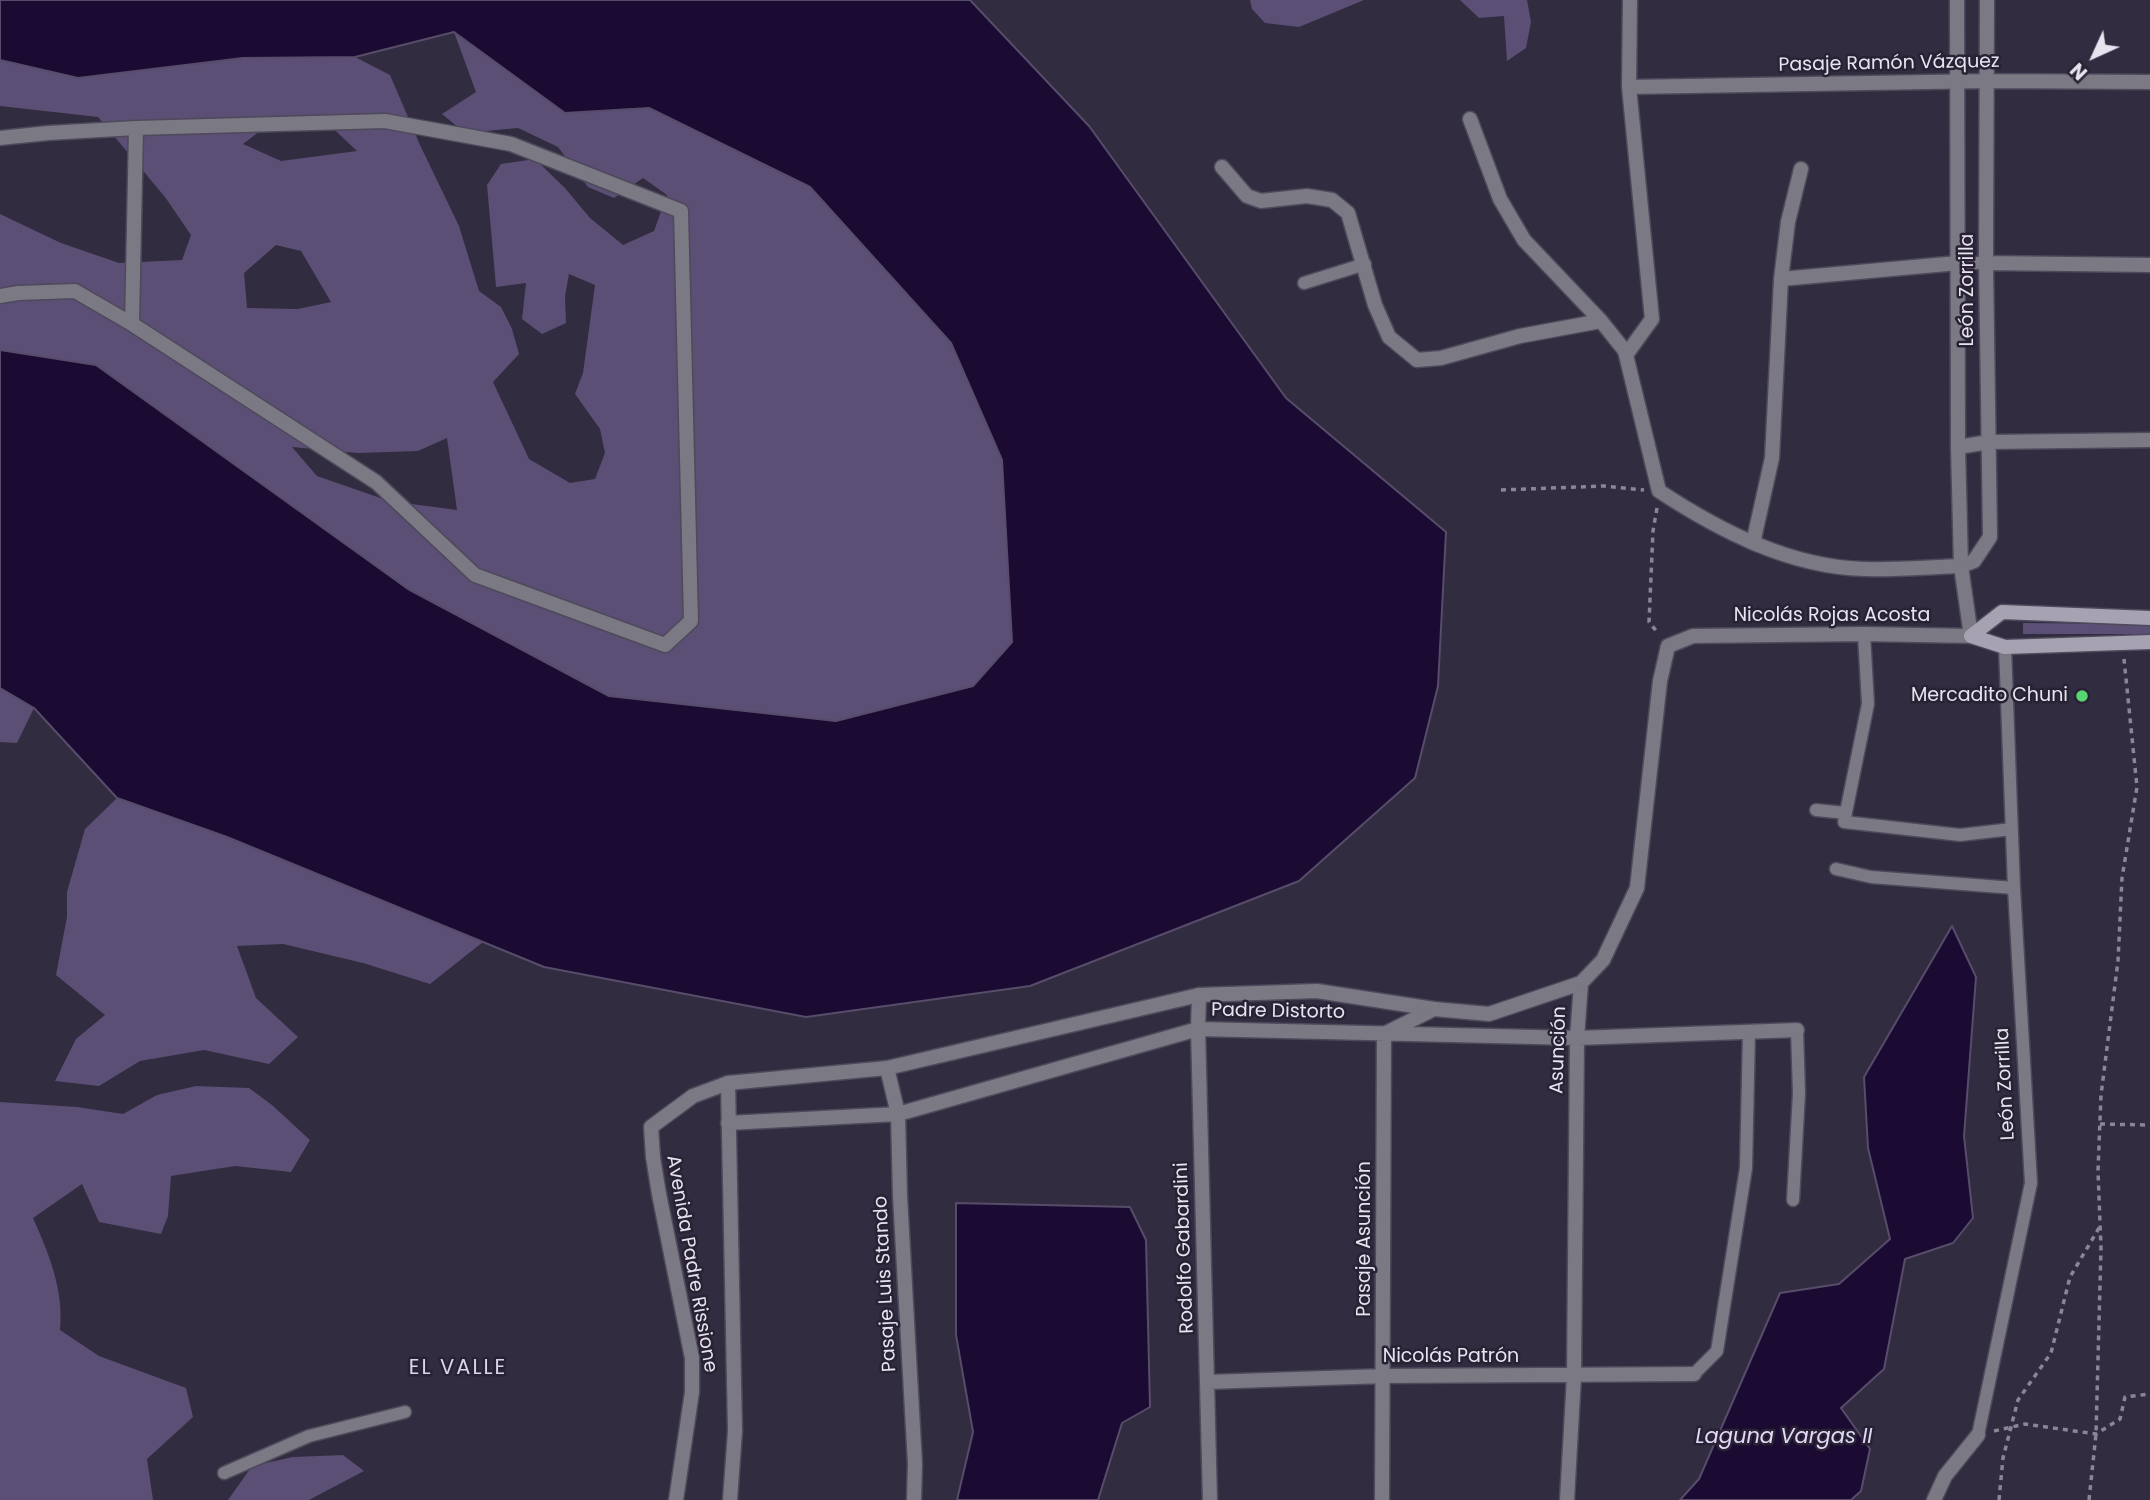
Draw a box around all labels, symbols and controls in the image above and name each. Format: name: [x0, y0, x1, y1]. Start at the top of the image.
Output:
north arrow: [2059, 21, 2129, 91]
street label: Pasaje Ramón Vázquez: [1778, 51, 2000, 77]
text: N: [2064, 57, 2093, 86]
street label: León Zorrilla: [1957, 234, 1979, 346]
street label: Nicolás Rojas Acosta: [1734, 605, 1930, 627]
place label: Mercadito Chuni: [1911, 685, 2068, 707]
marker: Mercadito Chuni: [2074, 688, 2090, 704]
street label: Padre Distorto: [1211, 999, 1345, 1025]
street label: Asunción: [1546, 1006, 1572, 1094]
street label: León Zorrilla: [1992, 1027, 2020, 1141]
street label: Avenida Padre Rissione: [661, 1154, 721, 1374]
street label: Pasaje Asunción: [1354, 1161, 1376, 1317]
street label: Rodolfo Gabardini: [1171, 1162, 1199, 1334]
street label: Pasaje Luis Stando: [870, 1195, 902, 1373]
street label: Nicolás Patrón: [1383, 1346, 1519, 1368]
district label: EL VALLE: [410, 1356, 506, 1382]
water label: Laguna Vargas II: [1696, 1425, 1872, 1451]

